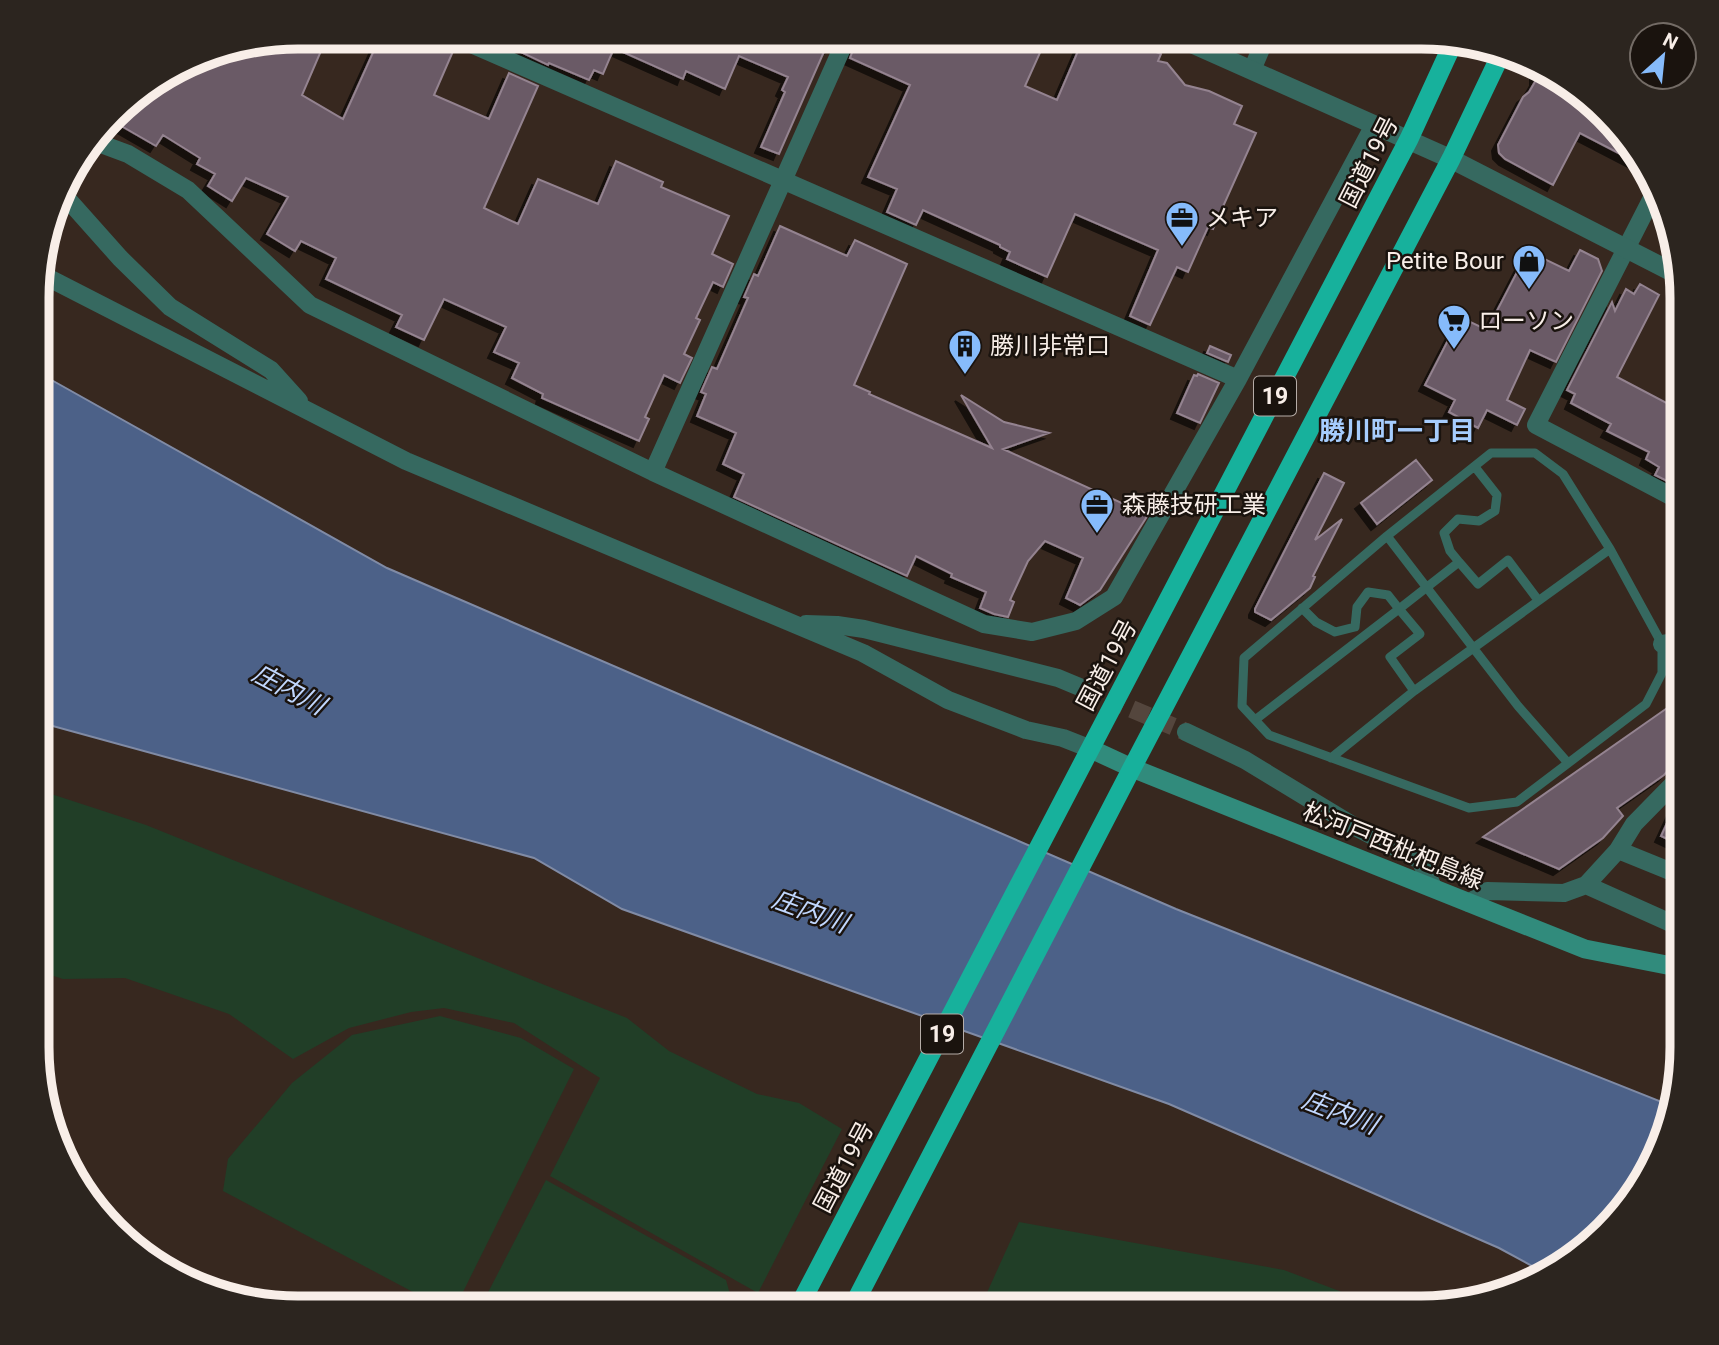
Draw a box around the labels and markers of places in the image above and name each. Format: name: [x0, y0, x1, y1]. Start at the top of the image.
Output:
office icon: メキア: [1163, 199, 1201, 248]
place label: メキア: [1206, 204, 1278, 232]
shop icon: Petite Bour: [1510, 242, 1548, 291]
place label: Petite Bour: [1386, 247, 1504, 275]
supermarket icon: ローソン: [1435, 302, 1473, 351]
place label: ローソン: [1478, 307, 1574, 335]
building icon: 勝川非常口: [946, 327, 984, 376]
place label: 勝川非常口: [990, 332, 1110, 360]
office icon: 森藤技研工業: [1078, 486, 1116, 535]
place label: 森藤技研工業: [1122, 491, 1266, 519]

